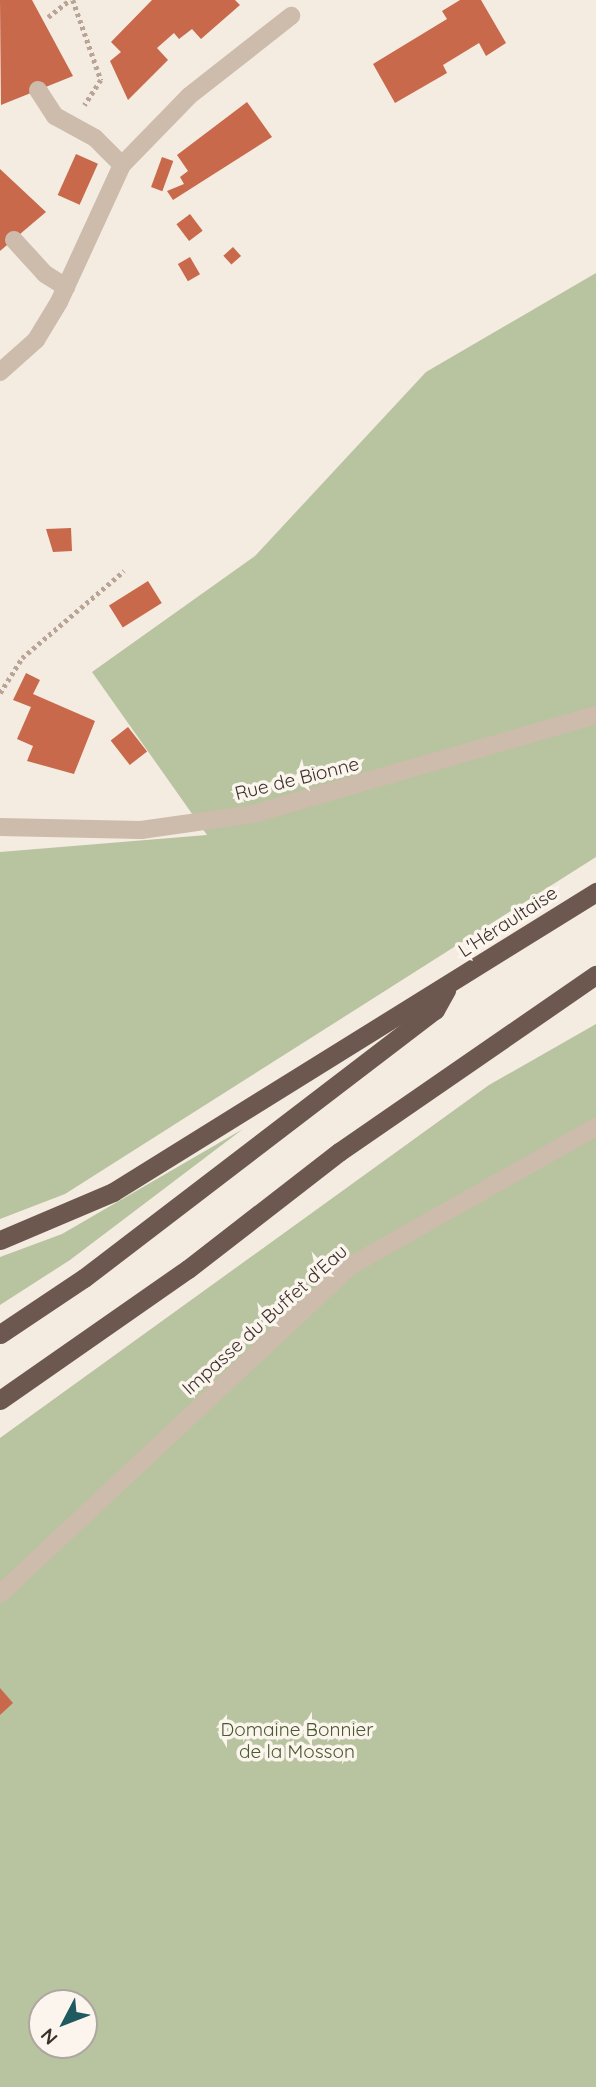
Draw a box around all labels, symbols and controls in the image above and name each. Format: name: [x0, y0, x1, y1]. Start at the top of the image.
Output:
street label: Rue de Bionne: [232, 753, 362, 805]
street label: L'Héraultaise: [454, 882, 562, 962]
street label: Impasse du Buffet d'Eau: [178, 1240, 352, 1400]
park label: Domaine Bonnier de la Mosson: [220, 1719, 374, 1763]
north arrow: [28, 1989, 98, 2059]
text: N: [35, 2023, 62, 2050]

